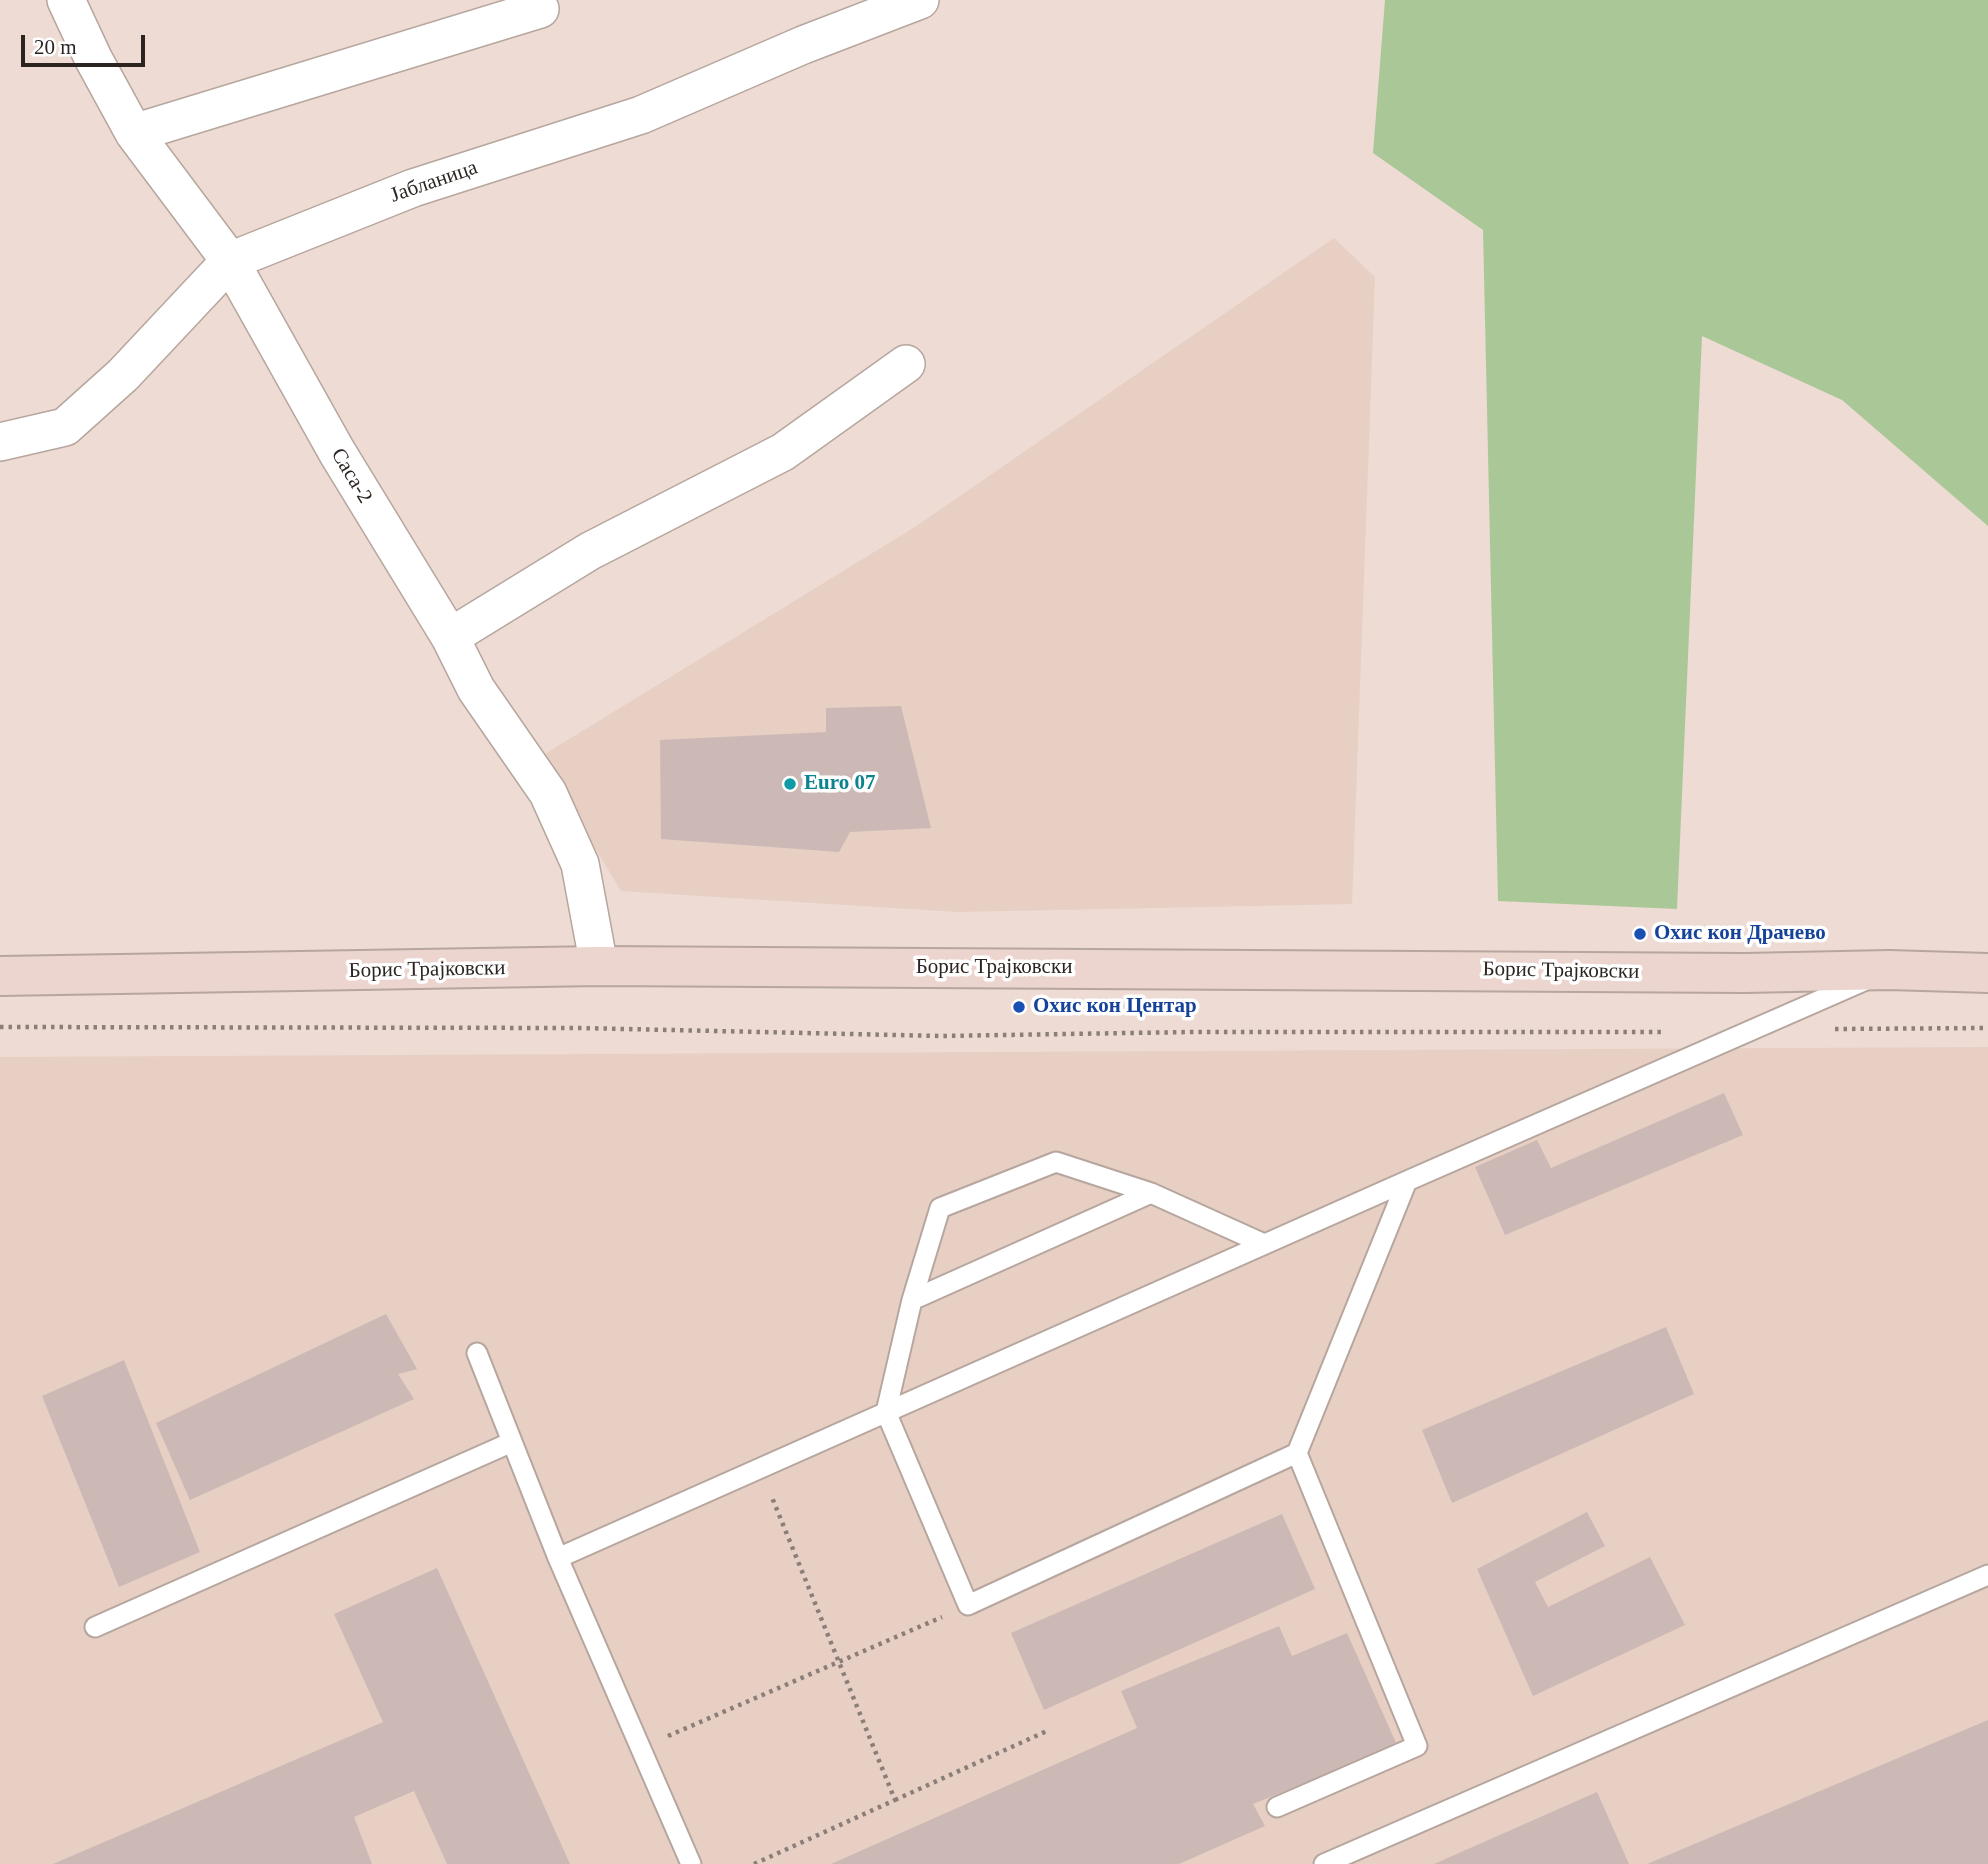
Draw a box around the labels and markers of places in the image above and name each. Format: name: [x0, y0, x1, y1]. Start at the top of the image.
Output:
place label: Euro 07: [804, 771, 875, 797]
marker: Euro 07: [782, 776, 798, 792]
place label: Охис кон Драчево: [1654, 921, 1826, 947]
marker: Охис кон Драчево: [1632, 926, 1648, 942]
place label: Охис кон Центар: [1033, 994, 1197, 1020]
marker: Охис кон Центар: [1011, 999, 1027, 1015]

